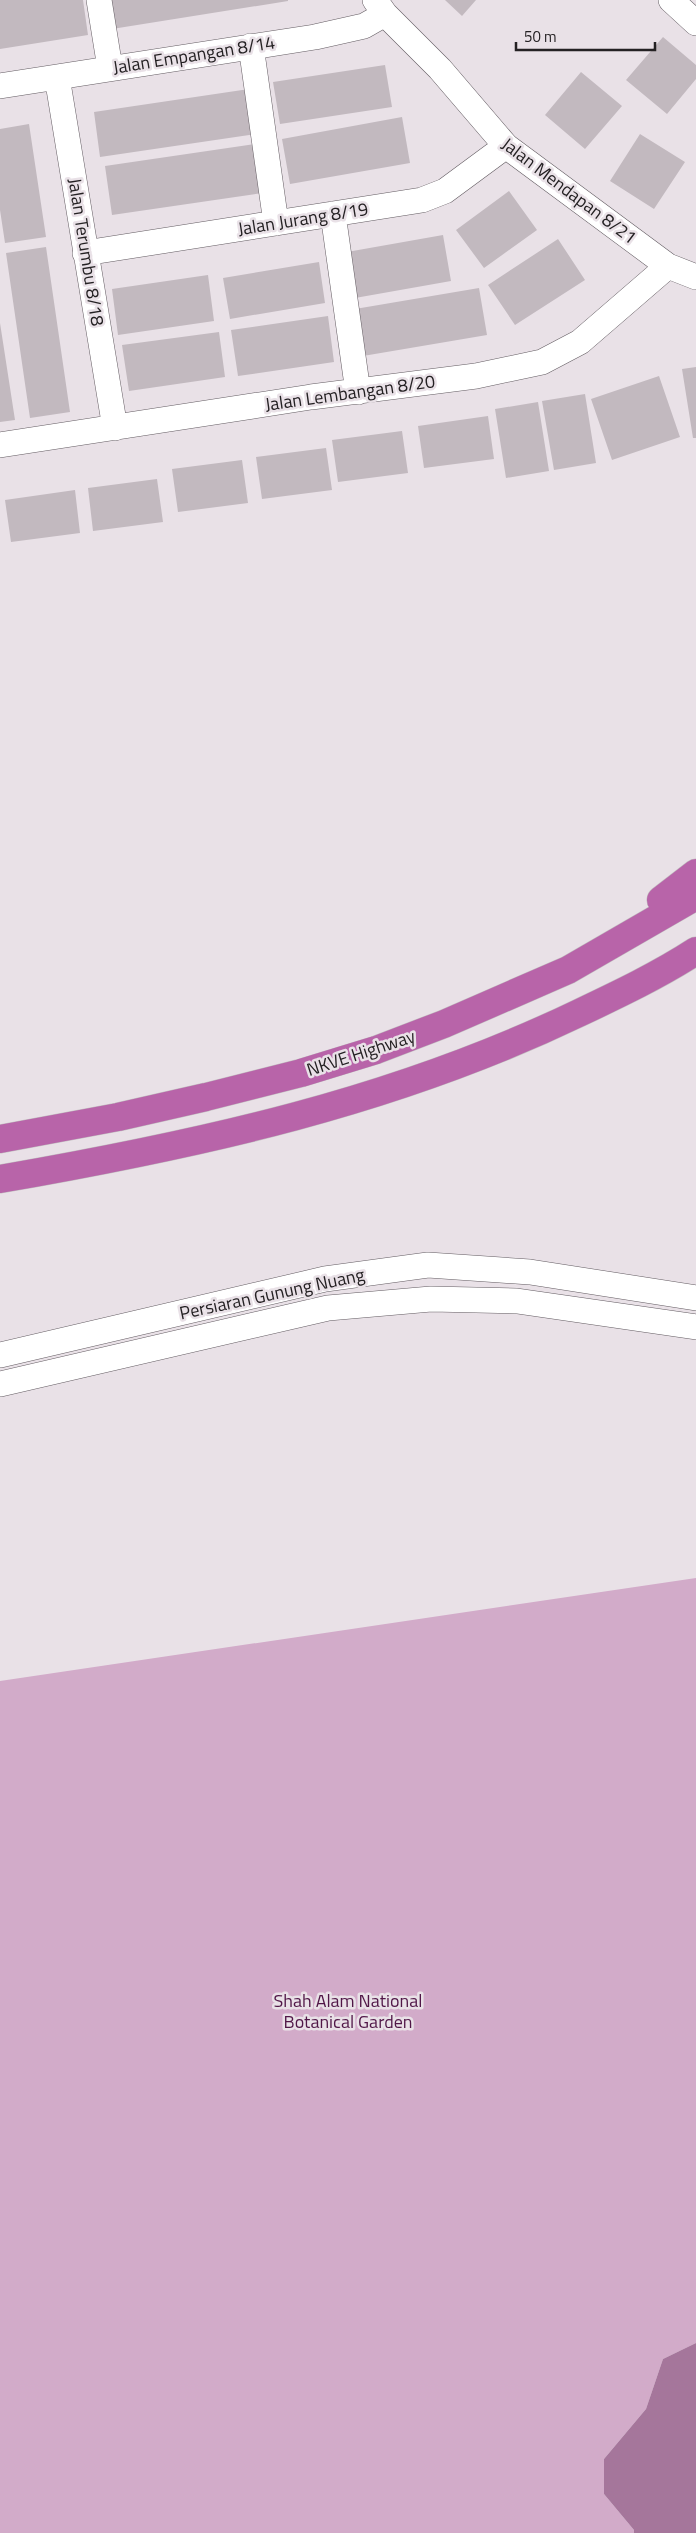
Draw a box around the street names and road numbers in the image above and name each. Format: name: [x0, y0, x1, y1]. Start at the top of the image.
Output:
street label: Jalan Empangan 8/14: [111, 28, 277, 81]
street label: Jalan Mendapan 8/21: [496, 131, 643, 250]
street label: Jalan Terumbu 8/18: [61, 176, 112, 328]
street label: Jalan Jurang 8/19: [236, 195, 370, 242]
street label: Jalan Lembangan 8/20: [263, 367, 437, 418]
street label: NKVE Highway: [303, 1022, 419, 1083]
street label: Persiaran Gunung Nuang: [177, 1261, 367, 1326]

